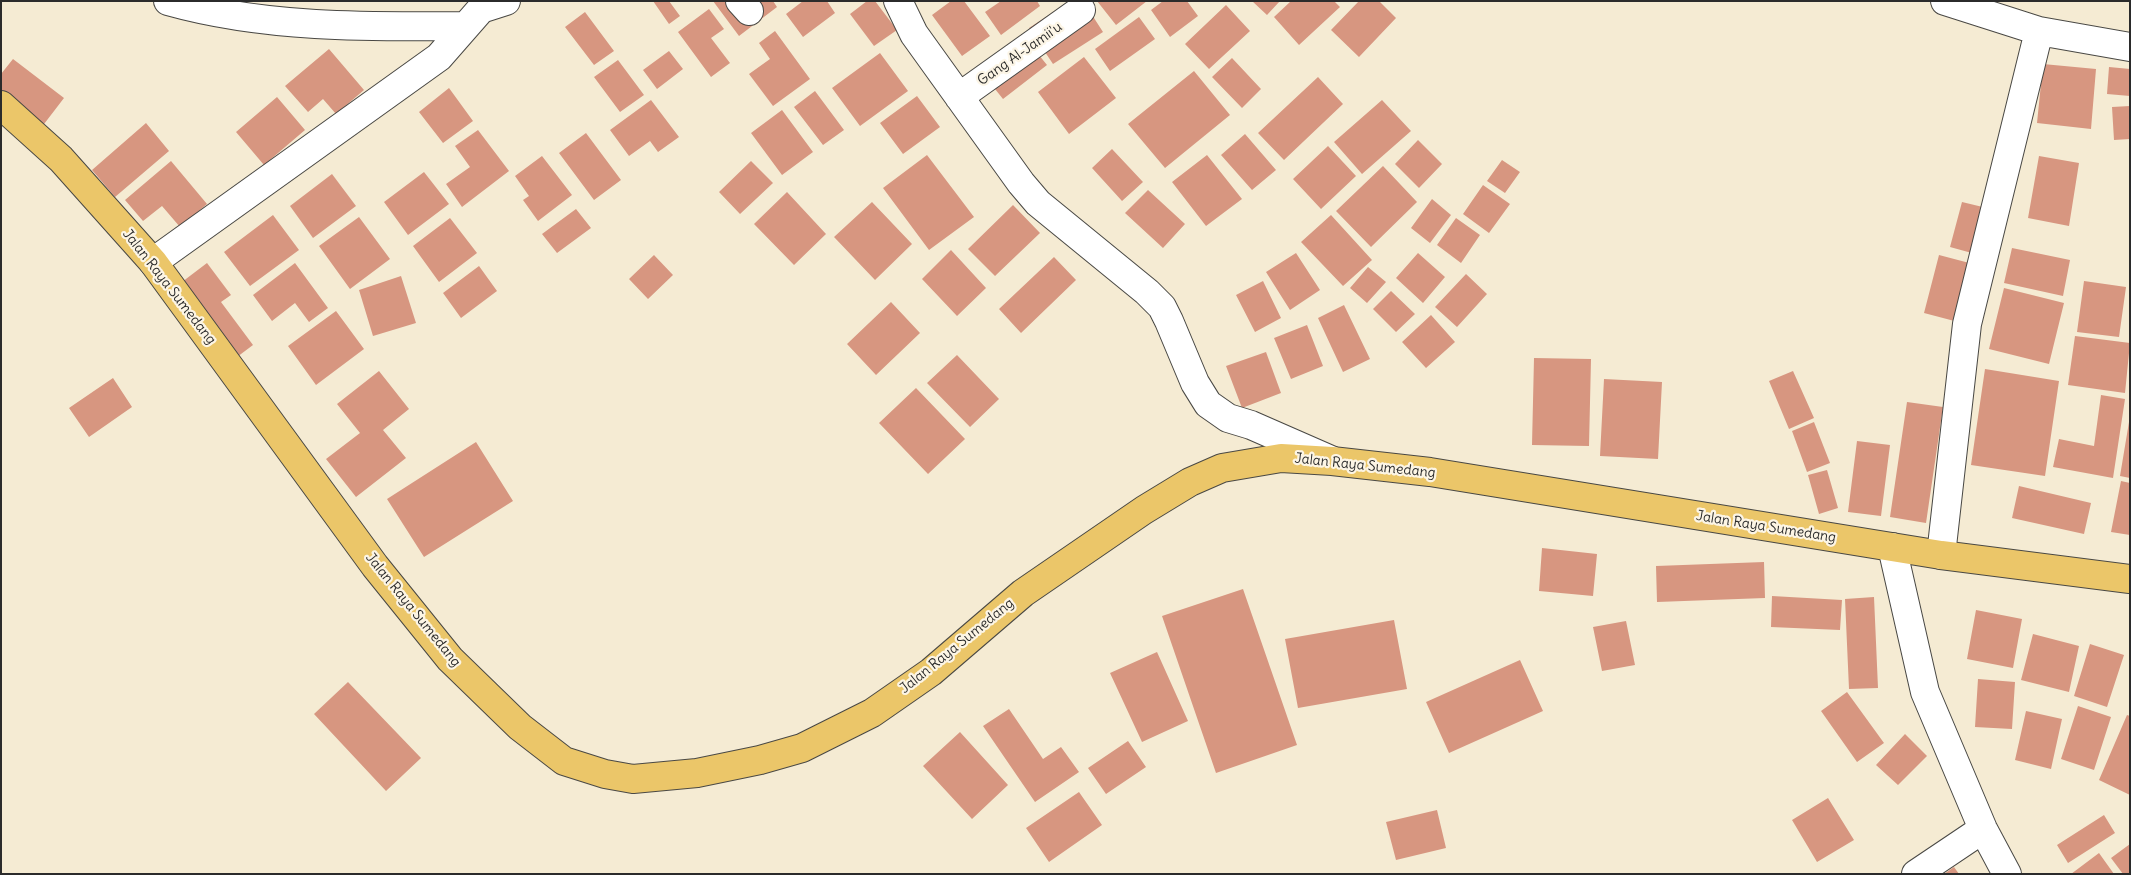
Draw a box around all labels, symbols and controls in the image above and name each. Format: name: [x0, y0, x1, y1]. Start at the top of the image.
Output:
street label: Gang Al-Jamii'u: [975, 19, 1065, 89]
street label: Jalan Raya Sumedang: [119, 226, 219, 348]
street label: Jalan Raya Sumedang: [1294, 450, 1436, 482]
street label: Jalan Raya Sumedang: [1695, 508, 1837, 546]
street label: Jalan Raya Sumedang: [362, 550, 464, 670]
street label: Jalan Raya Sumedang: [897, 595, 1017, 697]

